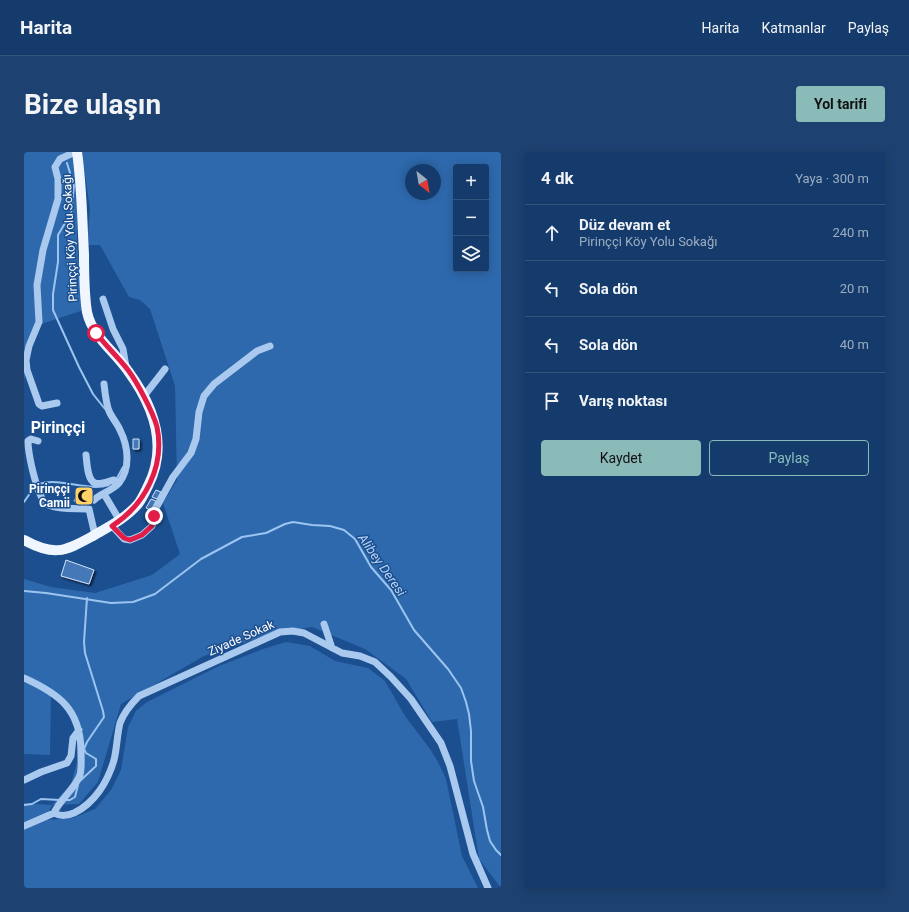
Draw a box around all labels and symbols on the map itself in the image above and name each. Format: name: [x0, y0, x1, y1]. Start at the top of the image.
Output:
north arrow: [405, 164, 441, 200]
street label: Pirinççi Köy Yolu Sokağı: [60, 174, 80, 302]
route start: [87, 324, 105, 342]
district label: Pirinççi: [31, 418, 85, 437]
place label: Pirinççi Camii: [29, 482, 70, 510]
mosque icon: Pirinççi Camii: [73, 485, 95, 507]
route end: [145, 507, 163, 525]
water label: Alibey Deresi: [354, 530, 409, 600]
street label: Ziyade Sokak: [206, 617, 277, 659]

